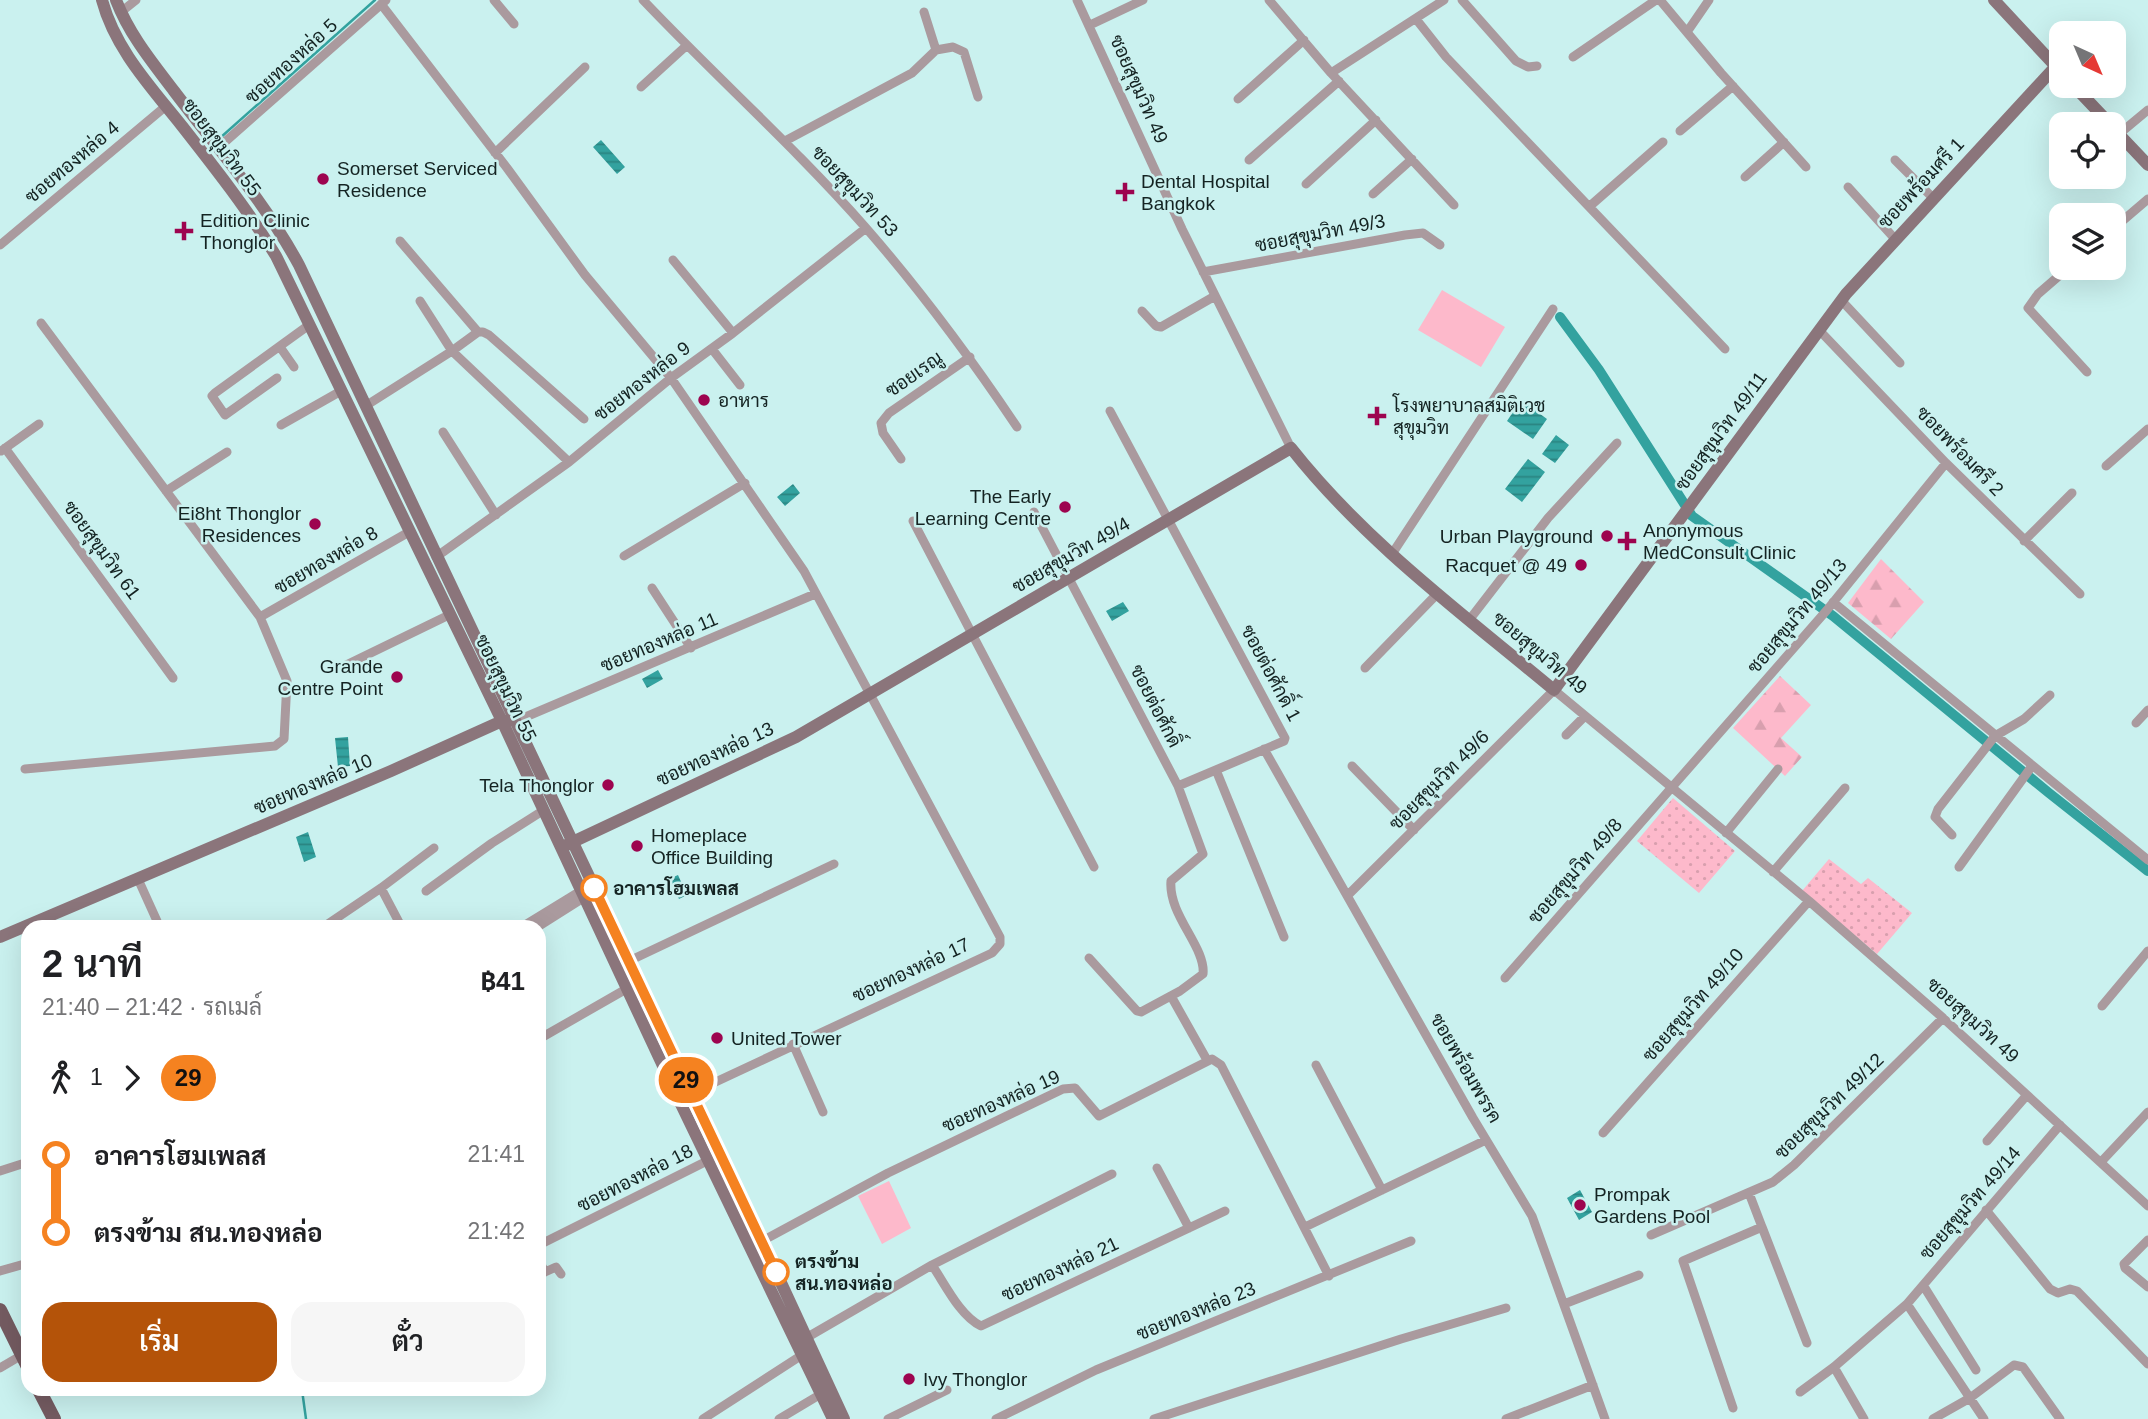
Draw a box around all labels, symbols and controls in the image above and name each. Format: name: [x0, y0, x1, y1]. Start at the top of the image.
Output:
street label: ซอยทองหล่อ 5: [240, 14, 341, 108]
north arrow: [2049, 21, 2126, 98]
map controls: [2049, 21, 2126, 280]
street label: ซอยสุขุมวิท 49: [1104, 32, 1172, 147]
street label: ซอยสุขุมวิท 55: [177, 94, 265, 201]
button: locate: [2049, 112, 2126, 189]
street label: ซอยทองหล่อ 4: [20, 116, 124, 207]
street label: ซอยพร้อมศรี 1: [1872, 132, 1968, 233]
street label: ซอยสุขุมวิท 53: [806, 141, 902, 242]
place label: Somerset Serviced Residence: [337, 158, 498, 201]
marker: Somerset Serviced Residence: [315, 171, 331, 187]
place label: Dental Hospital Bangkok: [1141, 171, 1270, 214]
marker: Dental Hospital Bangkok: [1115, 182, 1135, 202]
button: layers: [2049, 203, 2126, 280]
place label: Edition Clinic Thonglor: [200, 210, 310, 253]
street label: ซอยสุขุมวิท 49/3: [1253, 210, 1387, 258]
marker: Edition Clinic Thonglor: [174, 221, 194, 241]
street label: ซอยทองหล่อ 9: [589, 336, 694, 425]
street label: ซอยเรณู: [882, 347, 948, 404]
street label: ซอยสุขุมวิท 49/11: [1671, 368, 1773, 496]
place label: อาหาร: [718, 390, 769, 411]
marker: อาหาร: [696, 392, 712, 408]
place label: โรงพยาบาลสมิติเวช สุขุมวิท: [1392, 393, 1546, 440]
street label: ซอยพร้อมศรี 2: [1912, 401, 2009, 500]
marker: โรงพยาบาลสมิติเวช สุขุมวิท: [1367, 406, 1387, 426]
place label: The Early Learning Centre: [915, 486, 1051, 529]
street label: ซอยสุขุมวิท 61: [58, 497, 145, 604]
marker: The Early Learning Centre: [1057, 499, 1073, 515]
place label: Ei8ht Thonglor Residences: [178, 503, 302, 546]
street label: ซอยสุขุมวิท 49/4: [1009, 513, 1135, 599]
marker: Ei8ht Thonglor Residences: [307, 516, 323, 532]
place label: Anonymous MedConsult Clinic: [1643, 520, 1796, 563]
street label: ซอยทองหล่อ 8: [270, 521, 382, 598]
place label: Urban Playground: [1440, 526, 1593, 547]
marker: Urban Playground: [1599, 528, 1615, 544]
marker: Anonymous MedConsult Clinic: [1617, 531, 1637, 551]
place label: Racquet @ 49: [1445, 555, 1567, 576]
street label: ซอยสุขุมวิท 49/13: [1743, 555, 1852, 679]
marker: Racquet @ 49: [1573, 557, 1589, 573]
street label: ซอยทองหล่อ 11: [597, 607, 721, 676]
street label: ซอยสุขุมวิท 49: [1487, 608, 1591, 700]
street label: ซอยต่อศักดิ์ 1: [1237, 618, 1312, 725]
street label: ซอยสุขุมวิท 55: [469, 631, 541, 746]
place label: Grande Centre Point: [277, 656, 384, 699]
street label: ซอยต่อศักดิ์: [1126, 657, 1193, 751]
marker: Grande Centre Point: [389, 669, 405, 685]
street label: ซอยทองหล่อ 13: [653, 717, 777, 790]
street label: ซอยสุขุมวิท 49/6: [1385, 726, 1495, 836]
street label: ซอยทองหล่อ 10: [250, 749, 375, 818]
place label: Tela Thonglor: [479, 775, 595, 796]
marker: Tela Thonglor: [600, 777, 616, 793]
street label: ซอยสุขุมวิท 49/8: [1524, 814, 1628, 929]
place label: Homeplace Office Building: [651, 825, 773, 868]
marker: Homeplace Office Building: [629, 838, 645, 854]
marker: อาคารโฮมเพลส: [581, 875, 607, 901]
place label: อาคารโฮมเพลส: [613, 876, 739, 899]
street label: ซอยทองหล่อ 17: [849, 933, 973, 1006]
text: 2 นาที: [42, 943, 143, 985]
street label: ซอยสุขุมวิท 49/10: [1638, 944, 1749, 1067]
text: ฿41: [480, 966, 525, 996]
street label: ซอยสุขุมวิท 49: [1921, 973, 2023, 1068]
text: 21:40 – 21:42 · รถเมล์: [42, 994, 262, 1020]
street label: ซอยพร้อมพรรค: [1426, 1009, 1507, 1126]
place label: United Tower: [731, 1028, 842, 1049]
marker: United Tower: [709, 1030, 725, 1046]
street label: ซอยสุขุมวิท 49/12: [1770, 1049, 1889, 1165]
line badge: 29: [654, 1057, 718, 1103]
icon: walk: [42, 1059, 80, 1097]
icon: forward: [113, 1059, 151, 1097]
text: 1: [90, 1064, 103, 1090]
text: 29: [175, 1064, 202, 1091]
street label: ซอยทองหล่อ 19: [938, 1065, 1063, 1136]
text: 29: [673, 1066, 699, 1093]
street label: ซอยทองหล่อ 18: [573, 1139, 696, 1216]
text: อาคารโฮมเพลส: [94, 1141, 266, 1171]
text: 21:41: [467, 1141, 525, 1167]
street label: ซอยสุขุมวิท 49/14: [1915, 1142, 2027, 1265]
place label: Prompak Gardens Pool: [1594, 1184, 1710, 1227]
marker: Prompak Gardens Pool: [1572, 1197, 1588, 1213]
text: ตรงข้าม สน.ทองหล่อ: [94, 1218, 323, 1248]
text: 21:42: [467, 1218, 525, 1244]
street label: ซอยทองหล่อ 21: [998, 1232, 1122, 1305]
place label: ตรงข้าม สน.ทองหล่อ: [795, 1250, 893, 1294]
marker: ตรงข้าม สน.ทองหล่อ: [763, 1259, 789, 1285]
street label: ซอยทองหล่อ 23: [1133, 1277, 1259, 1344]
button: เริ่ม: [42, 1302, 277, 1382]
button: ตั๋ว: [291, 1302, 525, 1382]
place label: Ivy Thonglor: [923, 1369, 1028, 1390]
marker: Ivy Thonglor: [901, 1371, 917, 1387]

